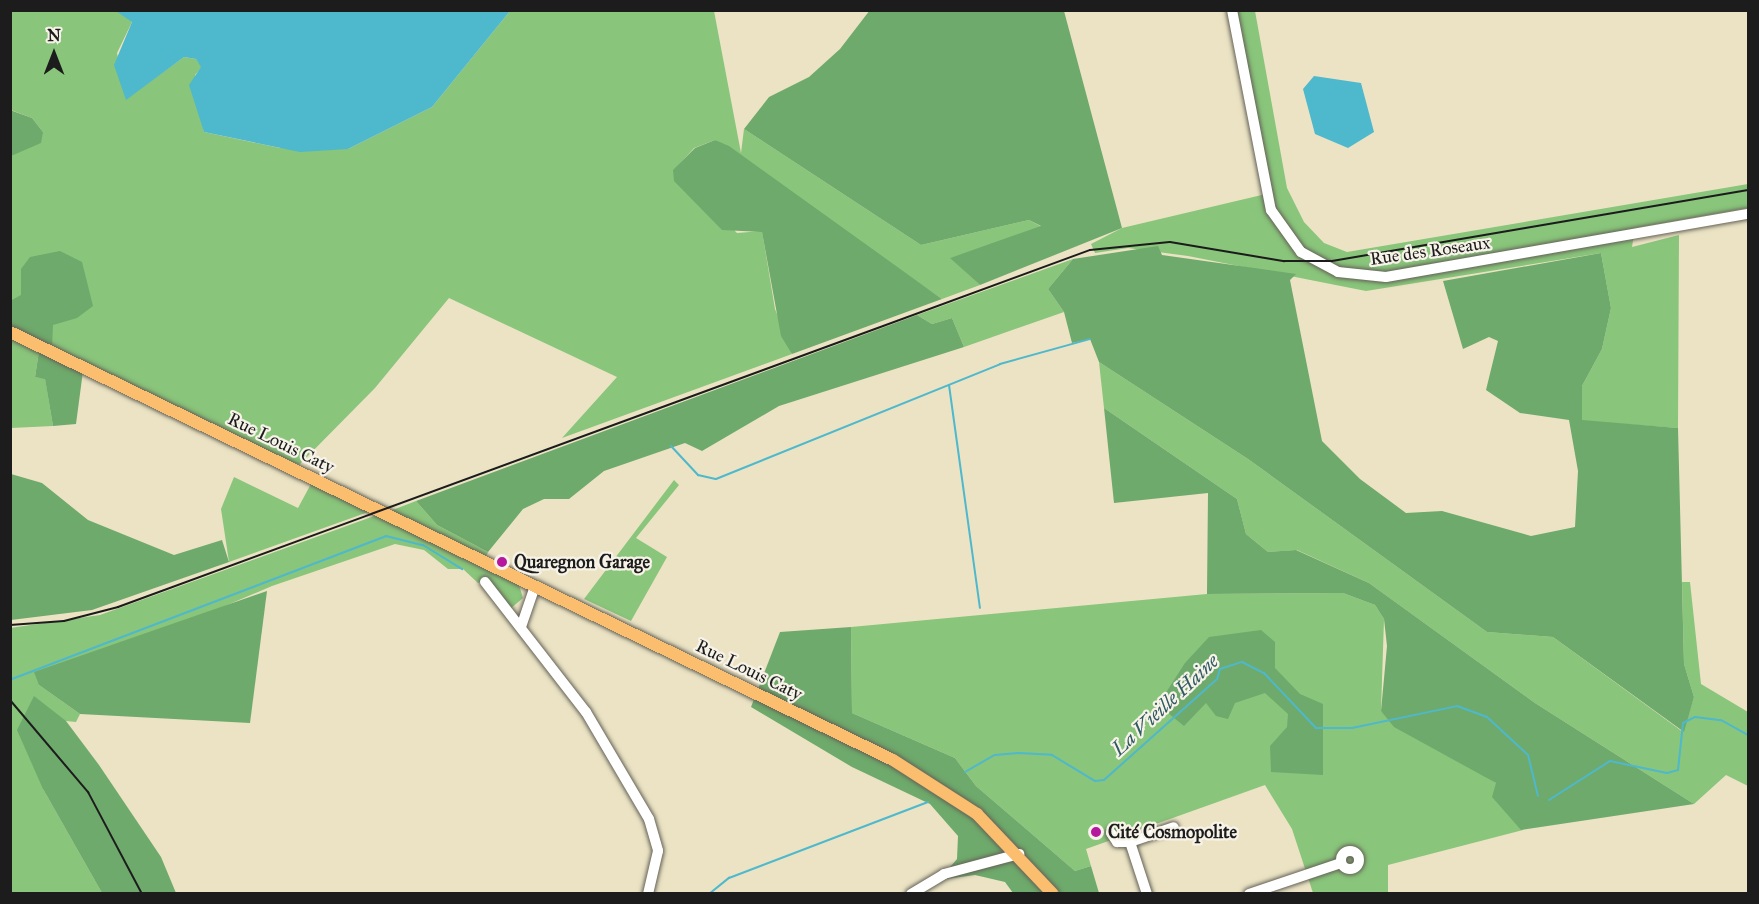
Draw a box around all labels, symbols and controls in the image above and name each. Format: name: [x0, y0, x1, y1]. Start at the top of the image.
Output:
north arrow: [24, 24, 84, 84]
text: N: [47, 26, 61, 45]
street label: Rue des Roseaux: [1368, 232, 1492, 270]
street label: Rue Louis Caty: [224, 408, 338, 478]
place label: Quaregnon Garage: [514, 551, 650, 573]
marker: Quaregnon Garage: [495, 555, 509, 569]
street label: Rue Louis Caty: [692, 635, 806, 705]
water label: La Vieille Haine: [1107, 649, 1223, 761]
place label: Cité Cosmopolite: [1108, 821, 1237, 843]
marker: Cité Cosmopolite: [1089, 825, 1103, 839]

